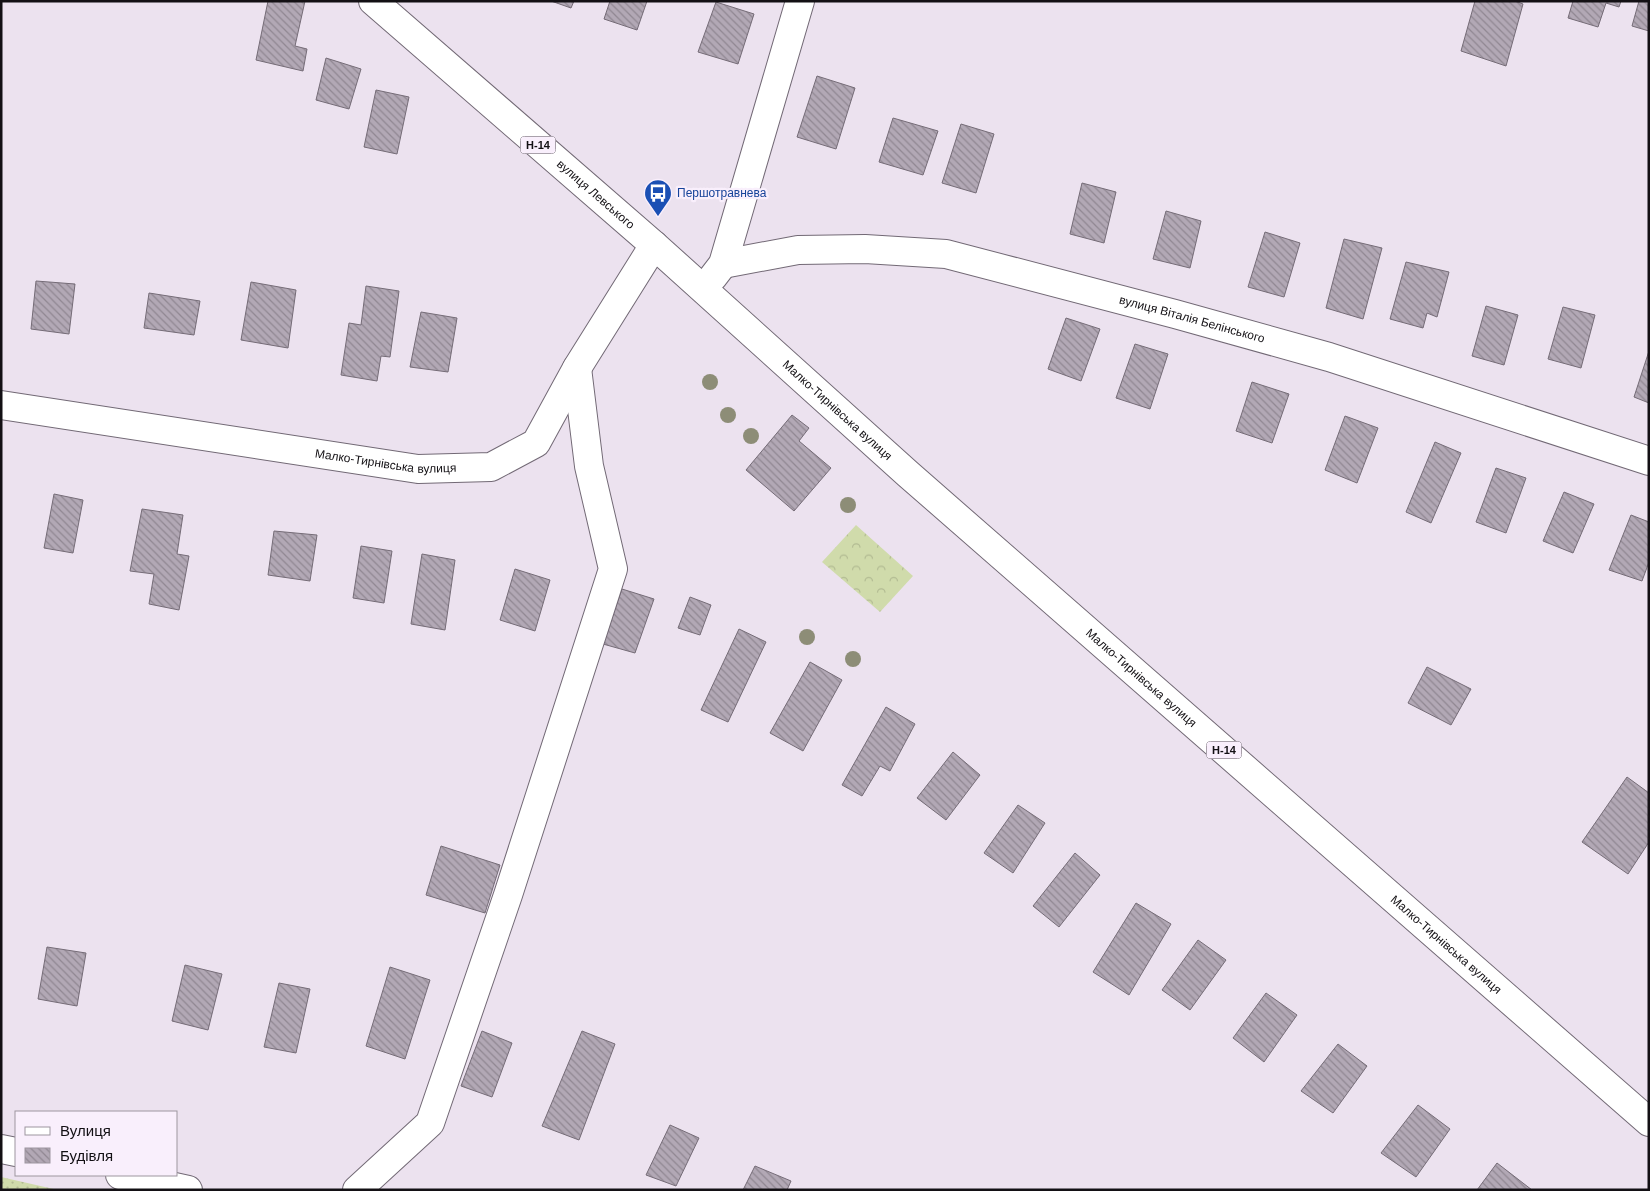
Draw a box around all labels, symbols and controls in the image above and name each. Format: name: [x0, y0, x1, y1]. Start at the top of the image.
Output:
road number: Н-14: [520, 136, 556, 154]
street label: вулиця Левського: [554, 157, 638, 232]
bus stop icon: Першотравнева: [643, 178, 673, 217]
place label: Першотравнева: [677, 186, 767, 200]
street label: вулиця Віталія Белінського: [1118, 293, 1267, 346]
street label: Малко-Тирнівська вулиця: [780, 357, 895, 463]
street label: Малко-Тирнівська вулиця: [314, 446, 457, 476]
street label: Малко-Тирнівська вулиця: [1083, 626, 1199, 730]
road number: Н-14: [1206, 742, 1242, 758]
street label: Малко-Тирнівська вулиця: [1388, 892, 1504, 997]
legend: [15, 1111, 178, 1176]
text: Вулиця: [60, 1122, 111, 1139]
text: Будівля: [60, 1147, 113, 1164]

